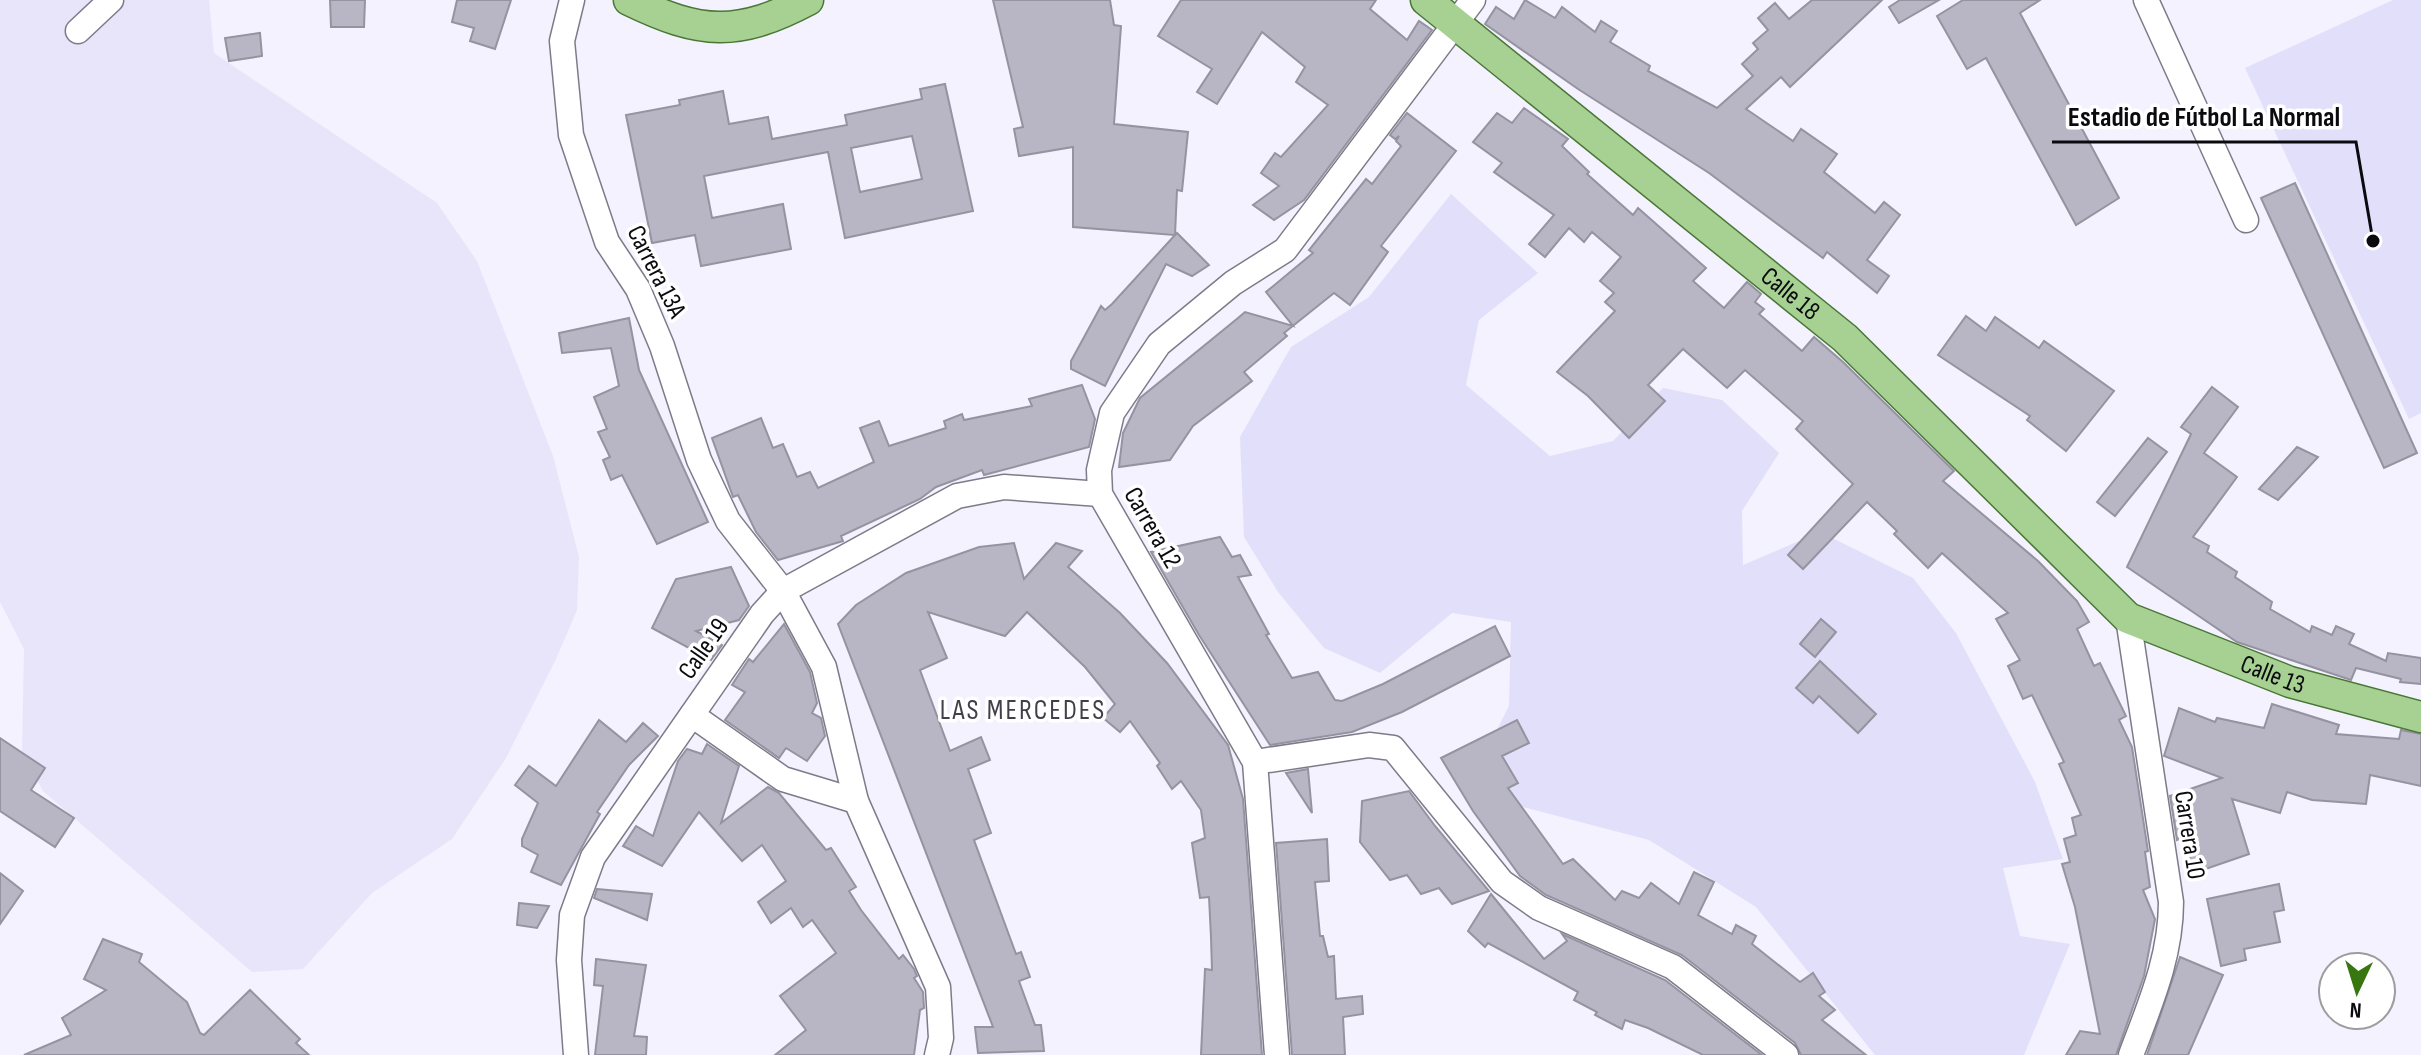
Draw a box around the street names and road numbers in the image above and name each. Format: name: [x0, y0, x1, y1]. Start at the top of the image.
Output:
street label: Carrera 13A: [620, 221, 693, 324]
street label: Calle 18: [1754, 261, 1826, 327]
street label: Carrera 12: [1116, 482, 1188, 574]
street label: Calle 19: [672, 613, 736, 685]
street label: Calle 13: [2236, 649, 2308, 701]
street label: Carrera 10: [2167, 789, 2211, 881]

